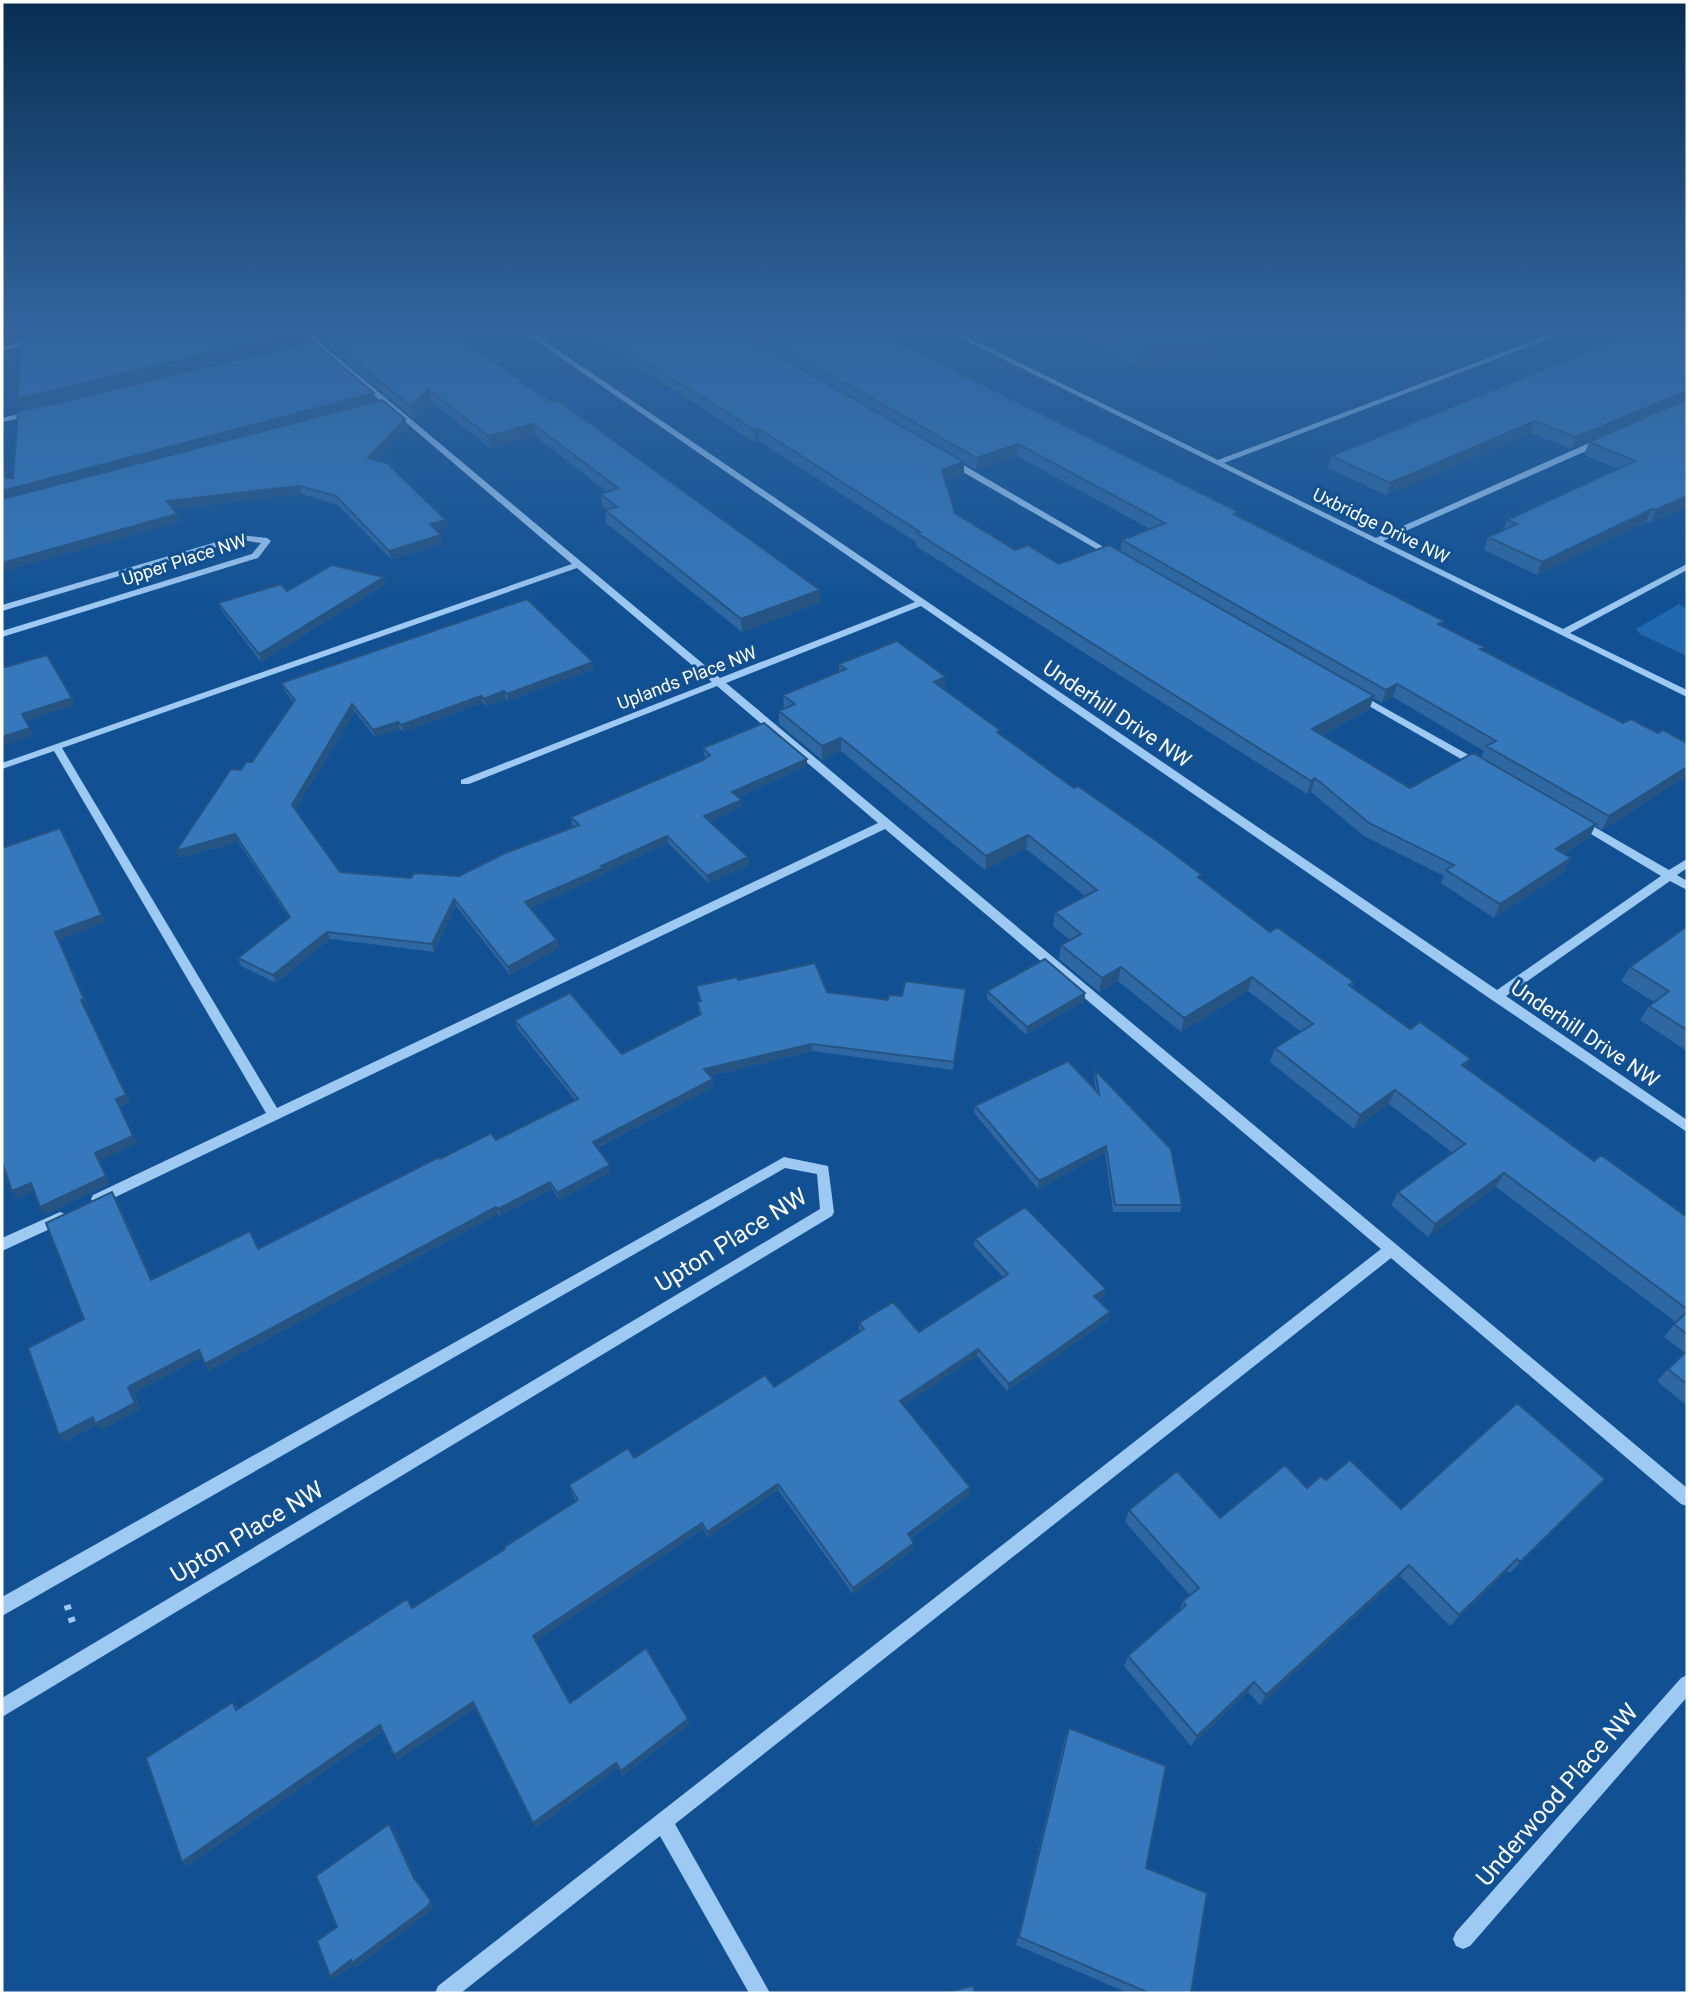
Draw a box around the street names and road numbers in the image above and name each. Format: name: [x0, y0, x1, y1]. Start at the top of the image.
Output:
street label: Uxbridge Drive NW: [1310, 483, 1453, 568]
street label: Upper Place NW: [119, 529, 249, 590]
street label: Uplands Place NW: [614, 641, 759, 714]
street label: Underhill Drive NW: [1038, 656, 1196, 773]
street label: Underhill Drive NW: [1506, 976, 1664, 1093]
street label: Upton Place NW: [650, 1182, 812, 1298]
street label: Upton Place NW: [166, 1475, 328, 1589]
street label: Underwood Place NW: [1470, 1698, 1644, 1892]

